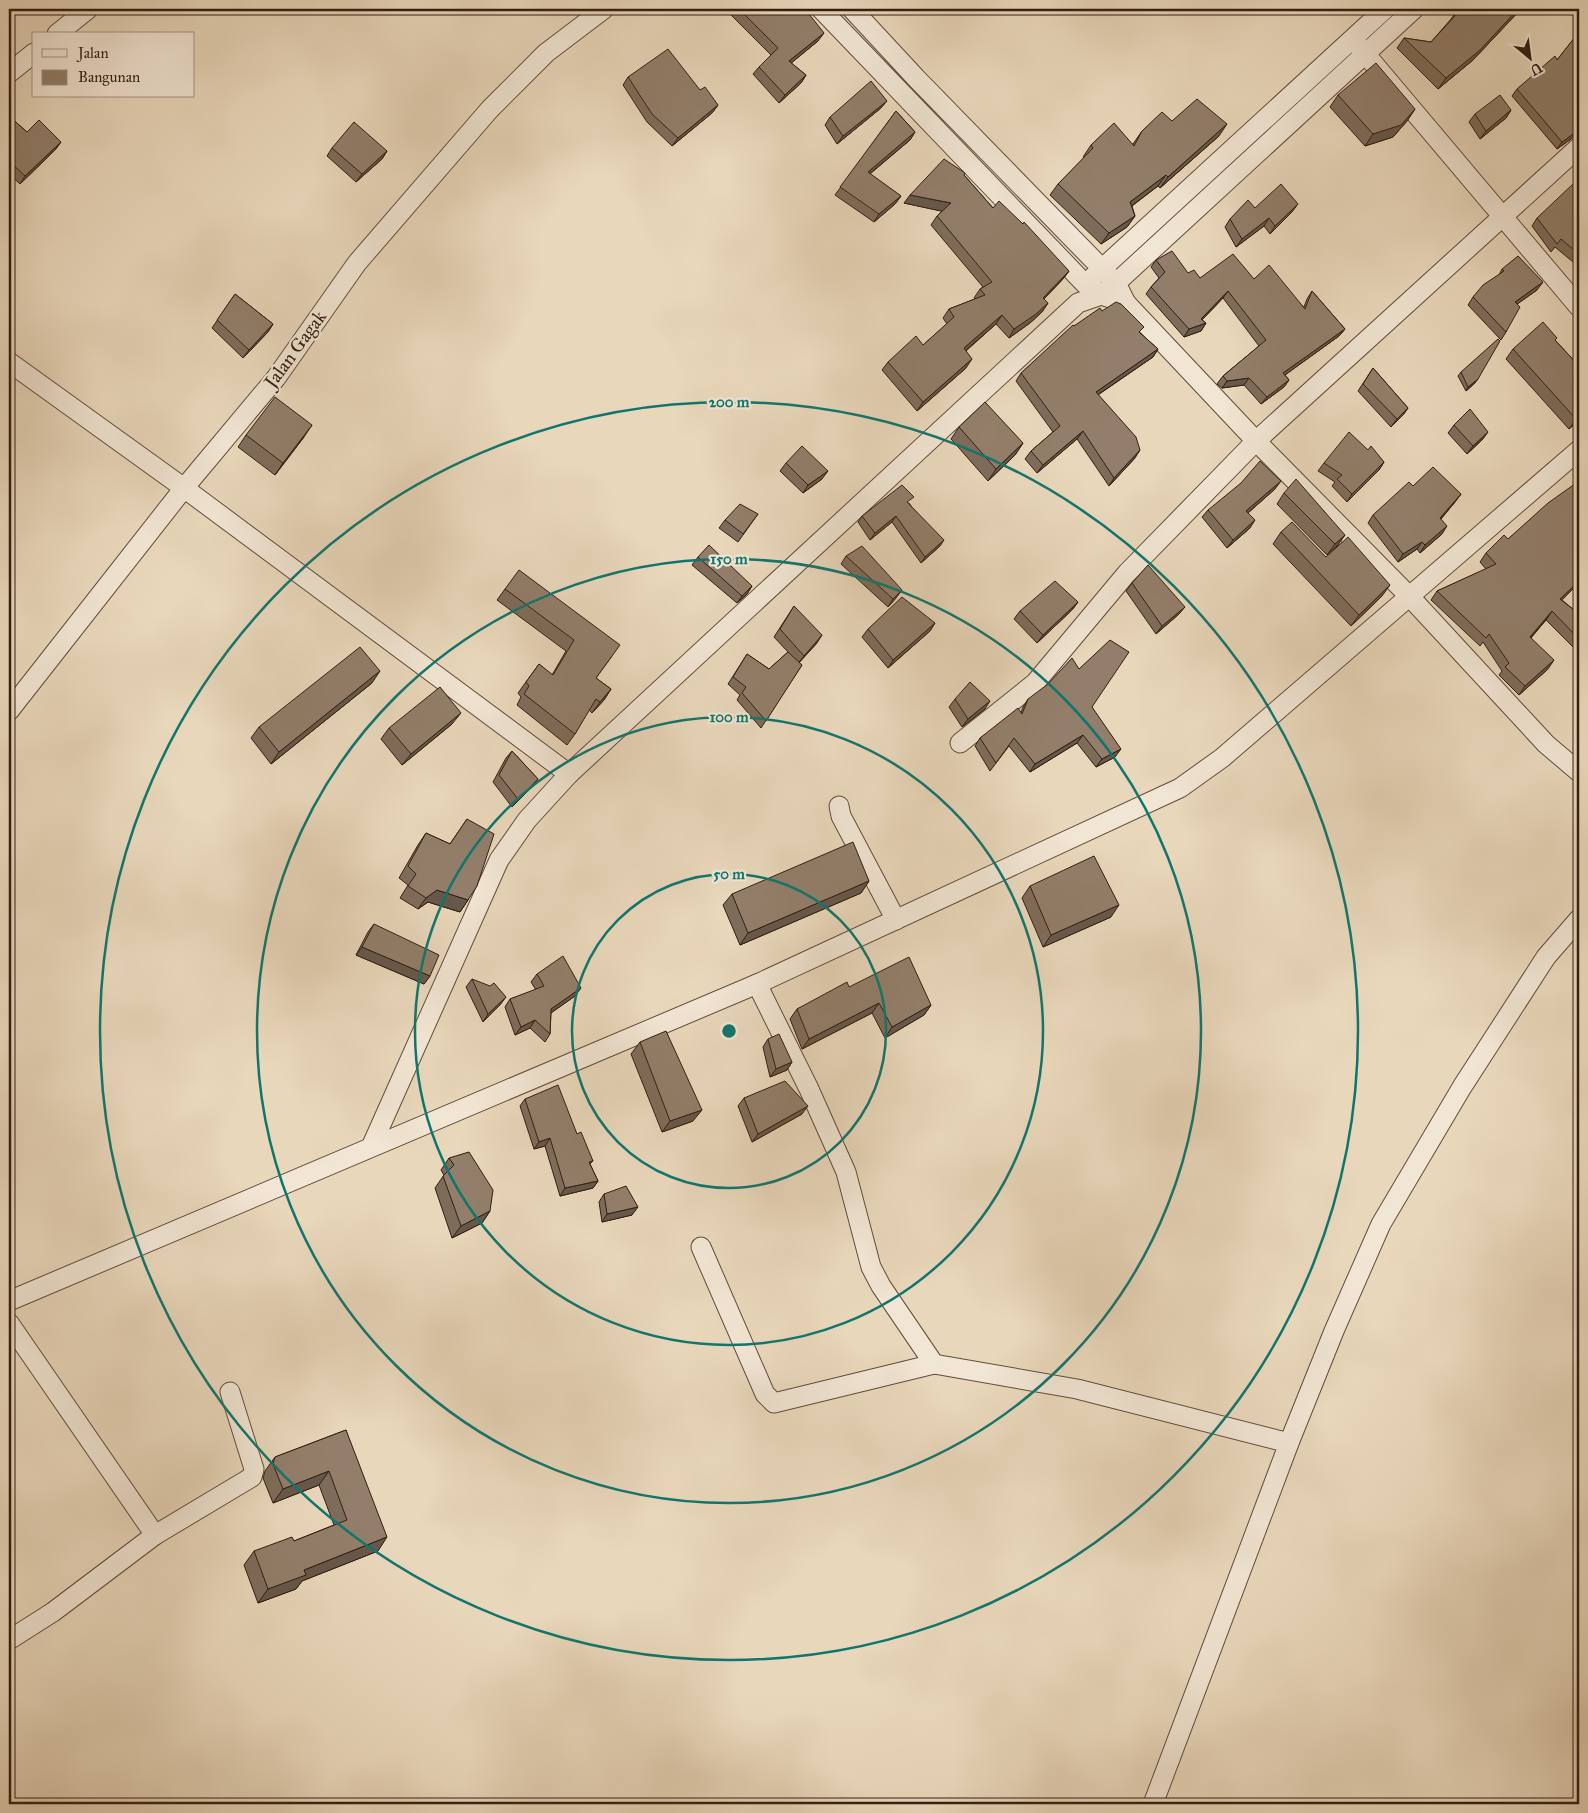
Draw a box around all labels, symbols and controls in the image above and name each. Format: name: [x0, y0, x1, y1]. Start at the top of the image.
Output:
legend: [32, 32, 195, 98]
north arrow: [1506, 32, 1556, 82]
text: Jalan: [76, 44, 109, 63]
text: U: [1526, 59, 1545, 80]
text: Bangunan: [78, 68, 140, 86]
street label: Jalan Gagak: [258, 306, 332, 395]
text: 200 m: [709, 393, 750, 411]
text: 150 m: [710, 550, 748, 568]
text: 100 m: [709, 708, 749, 726]
text: 50 m: [713, 865, 745, 883]
centre of rings: [720, 1022, 738, 1040]

